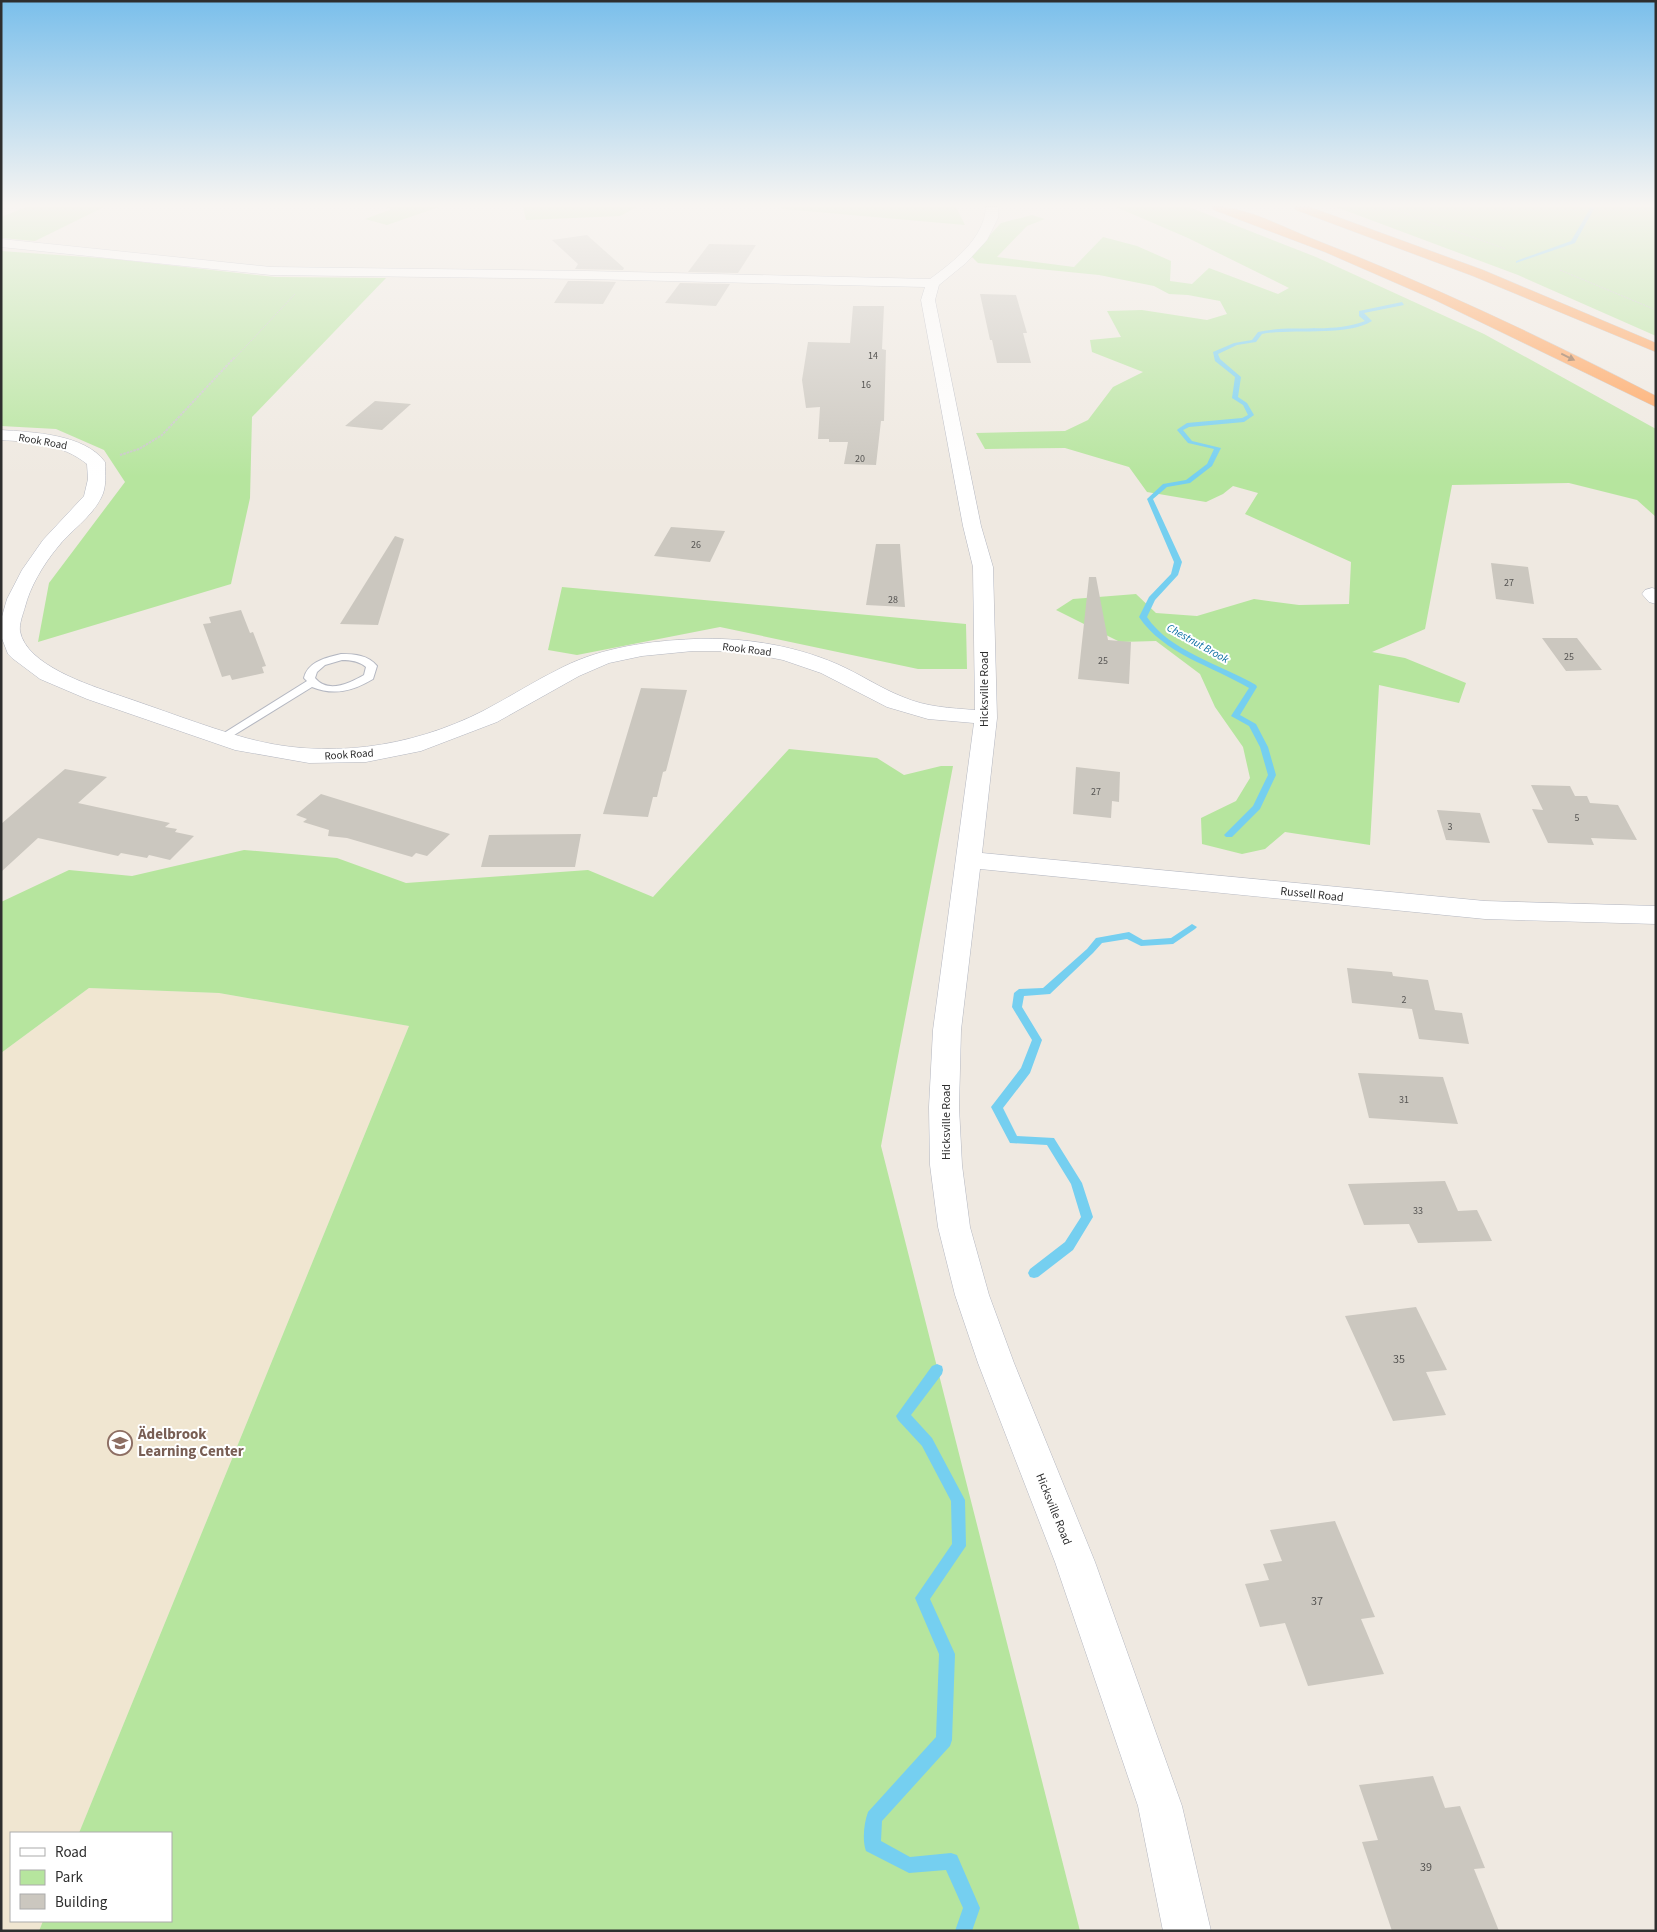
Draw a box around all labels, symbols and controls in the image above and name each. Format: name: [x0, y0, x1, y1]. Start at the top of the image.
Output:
house number: 14: [868, 349, 878, 363]
one-way arrow: [1561, 353, 1575, 361]
house number: 16: [861, 378, 871, 392]
street label: Rook Road: [17, 430, 69, 453]
house number: 20: [855, 452, 865, 466]
house number: 26: [691, 538, 701, 552]
house number: 27: [1504, 576, 1514, 590]
house number: 28: [888, 593, 898, 607]
water label: Chestnut Brook: [1164, 620, 1232, 667]
street label: Rook Road: [722, 639, 772, 660]
house number: 25: [1564, 650, 1574, 664]
street label: Hicksville Road: [976, 651, 993, 727]
house number: 25: [1098, 654, 1108, 668]
street label: Rook Road: [324, 745, 374, 764]
house number: 27: [1091, 785, 1101, 799]
house number: 5: [1575, 811, 1580, 825]
house number: 3: [1448, 820, 1453, 834]
street label: Russell Road: [1279, 883, 1344, 906]
house number: 2: [1402, 993, 1407, 1007]
street label: Hicksville Road: [938, 1084, 955, 1160]
house number: 31: [1399, 1093, 1409, 1107]
house number: 33: [1413, 1204, 1423, 1218]
house number: 35: [1393, 1351, 1405, 1368]
place label: Ädelbrook Learning Center: [137, 1424, 244, 1462]
school or university icon: Ädelbrook Learning Center: [107, 1430, 133, 1456]
street label: Hicksville Road: [1031, 1471, 1076, 1548]
house number: 37: [1311, 1593, 1323, 1610]
legend: [10, 1832, 172, 1922]
text: Road: [55, 1842, 87, 1863]
house number: 39: [1420, 1859, 1432, 1876]
text: Park: [55, 1867, 84, 1888]
text: Building: [55, 1892, 108, 1913]

